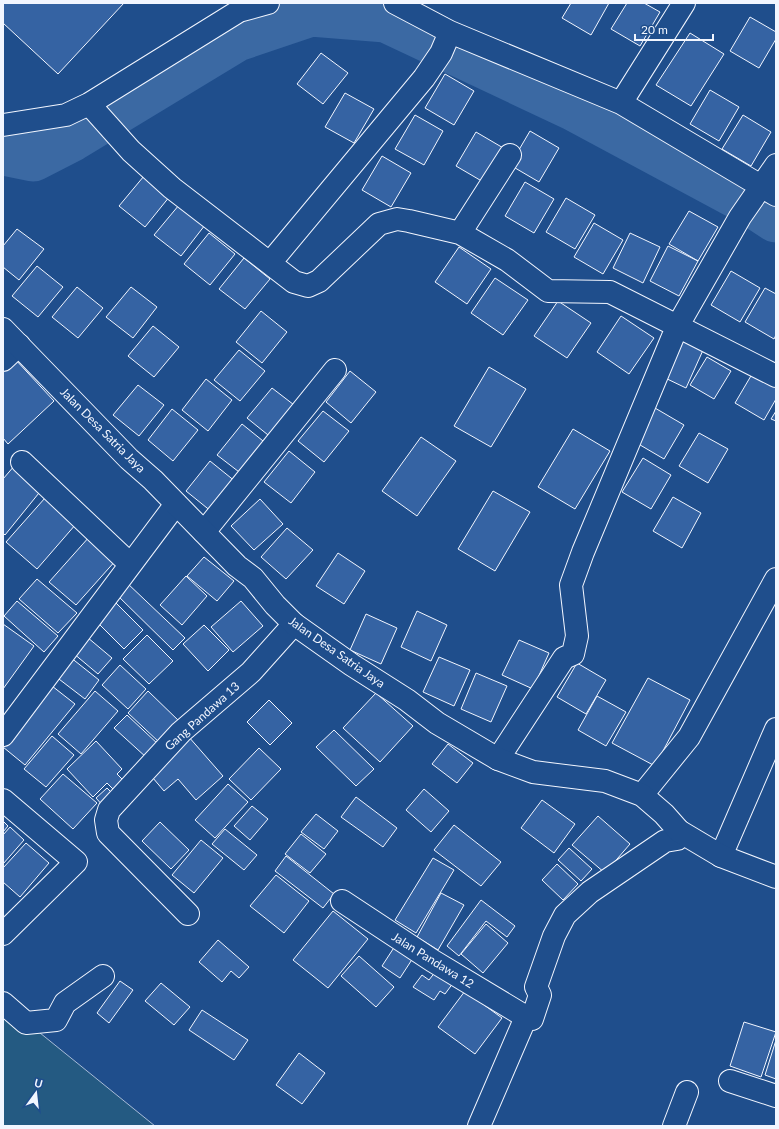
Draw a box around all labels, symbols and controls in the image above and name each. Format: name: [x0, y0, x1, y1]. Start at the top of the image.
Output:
scale bar: [635, 16, 713, 42]
text: 20 m: [641, 22, 668, 37]
street label: Jalan Desa Satria Jaya: [57, 384, 149, 476]
street label: Jalan Desa Satria Jaya: [286, 613, 388, 691]
street label: Gang Pandawa 13: [162, 679, 242, 753]
street label: Jalan Pandawa 12: [389, 929, 477, 991]
north arrow: [16, 1073, 56, 1113]
text: U: [33, 1076, 44, 1090]

